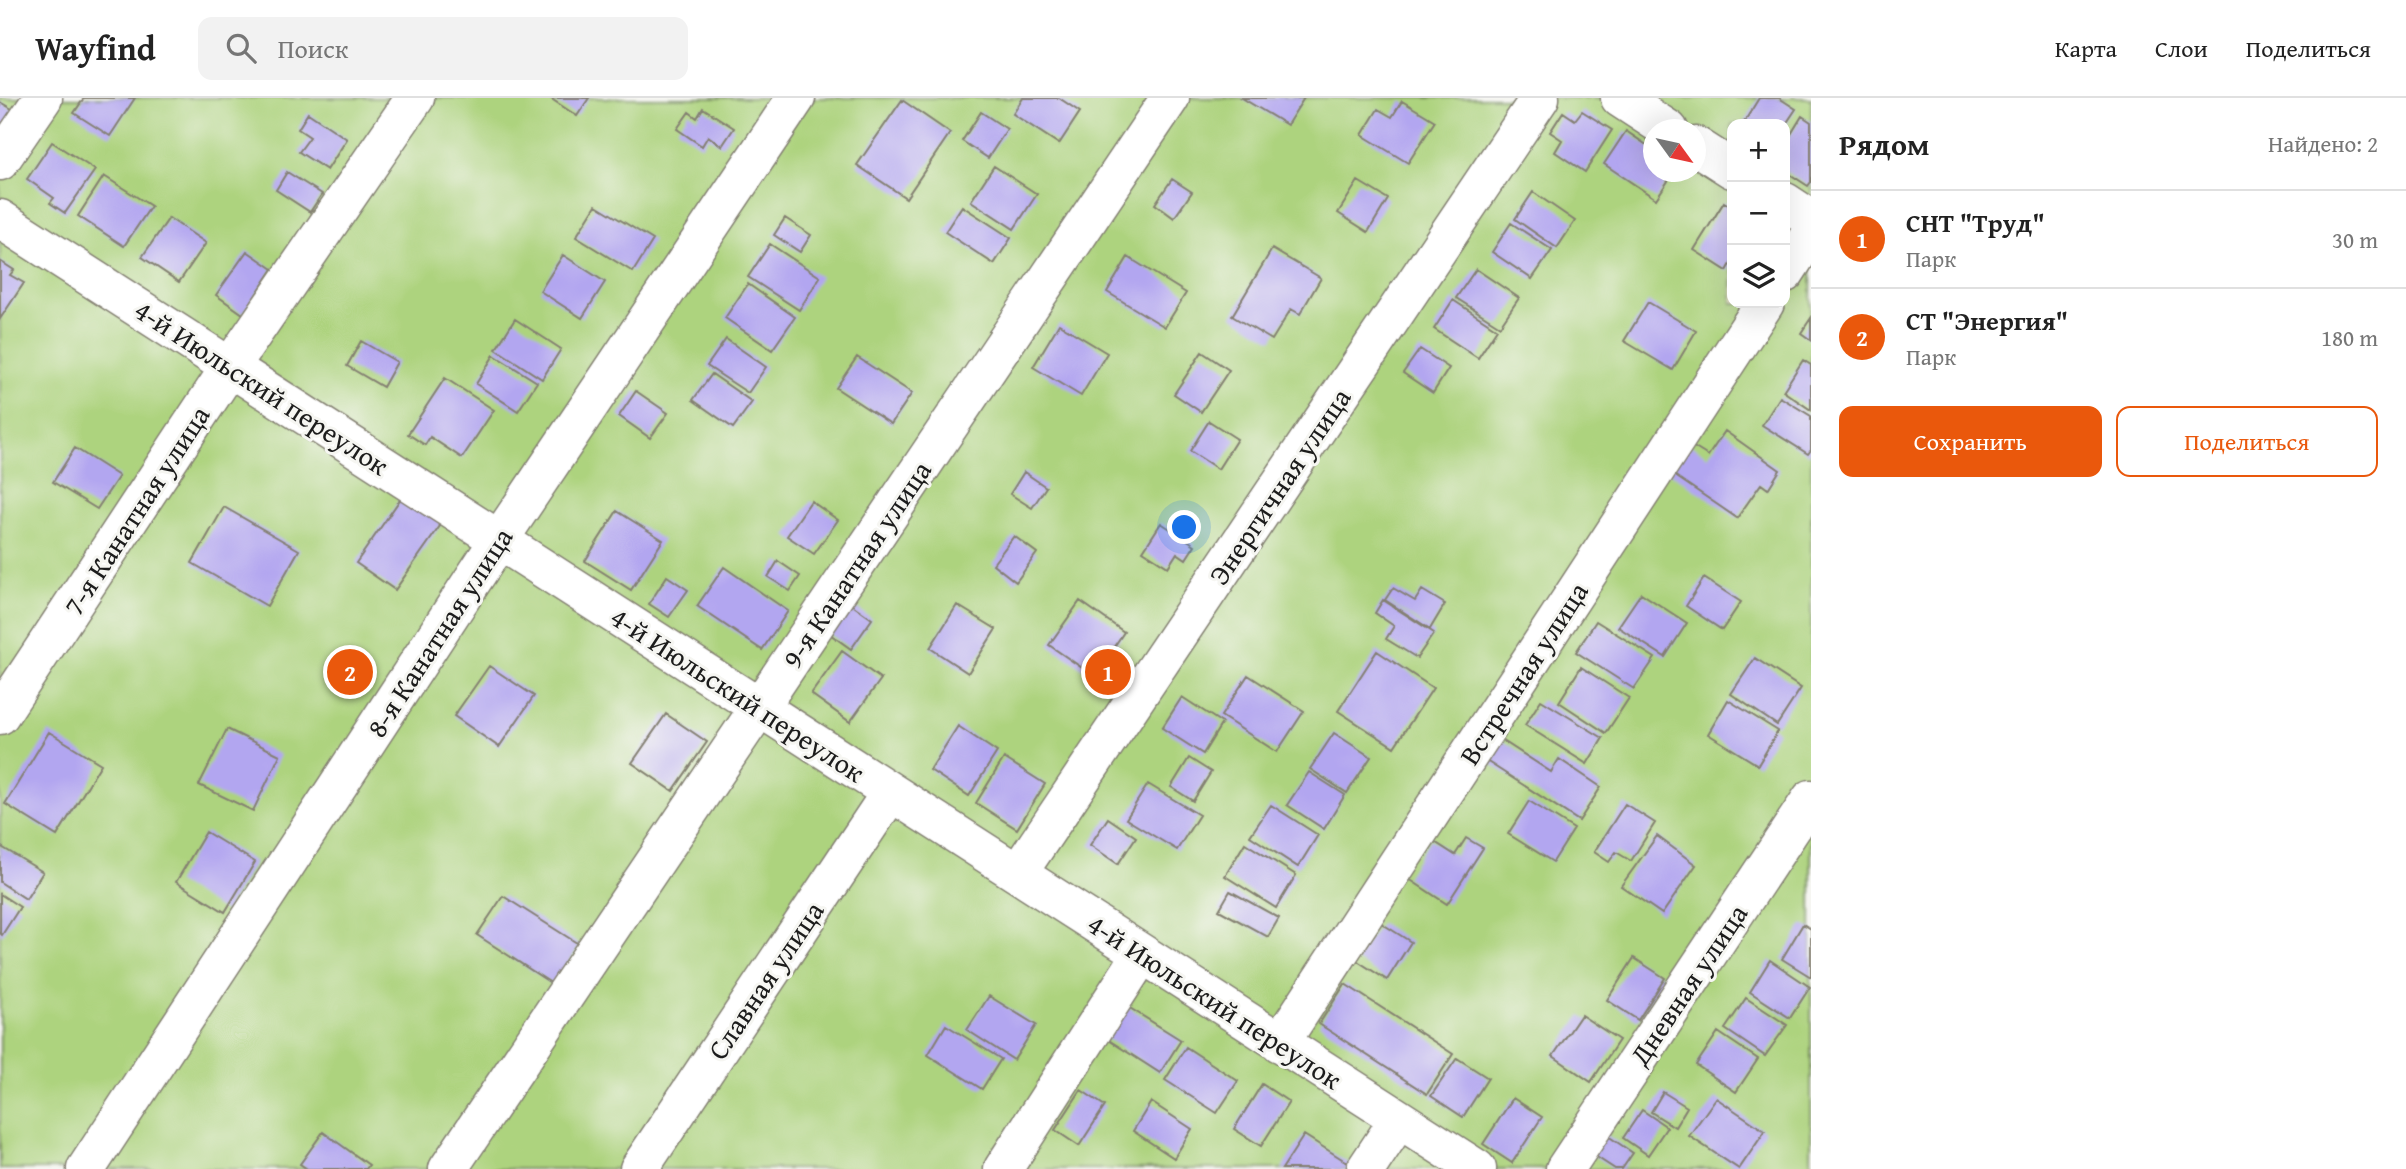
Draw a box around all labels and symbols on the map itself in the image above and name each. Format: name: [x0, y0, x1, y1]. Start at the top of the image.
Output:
north arrow: [1643, 119, 1706, 182]
street label: 4-й Июльский переулок: [127, 289, 398, 485]
street label: Энергичная улица: [1198, 379, 1361, 593]
street label: 7-я Канатная улица: [53, 397, 220, 623]
street label: 9-я Канатная улица: [771, 451, 941, 676]
your location: [1167, 510, 1201, 544]
street label: 8-я Канатная улица: [356, 519, 523, 745]
street label: Встречная улица: [1448, 573, 1598, 772]
street label: 4-й Июльский переулок: [603, 596, 874, 792]
pin: 2: [327, 646, 373, 698]
pin: 1: [1085, 646, 1131, 698]
street label: Славная улица: [697, 892, 834, 1067]
street label: Дневная улица: [1618, 895, 1757, 1074]
street label: 4-й Июльский переулок: [1080, 903, 1351, 1099]

